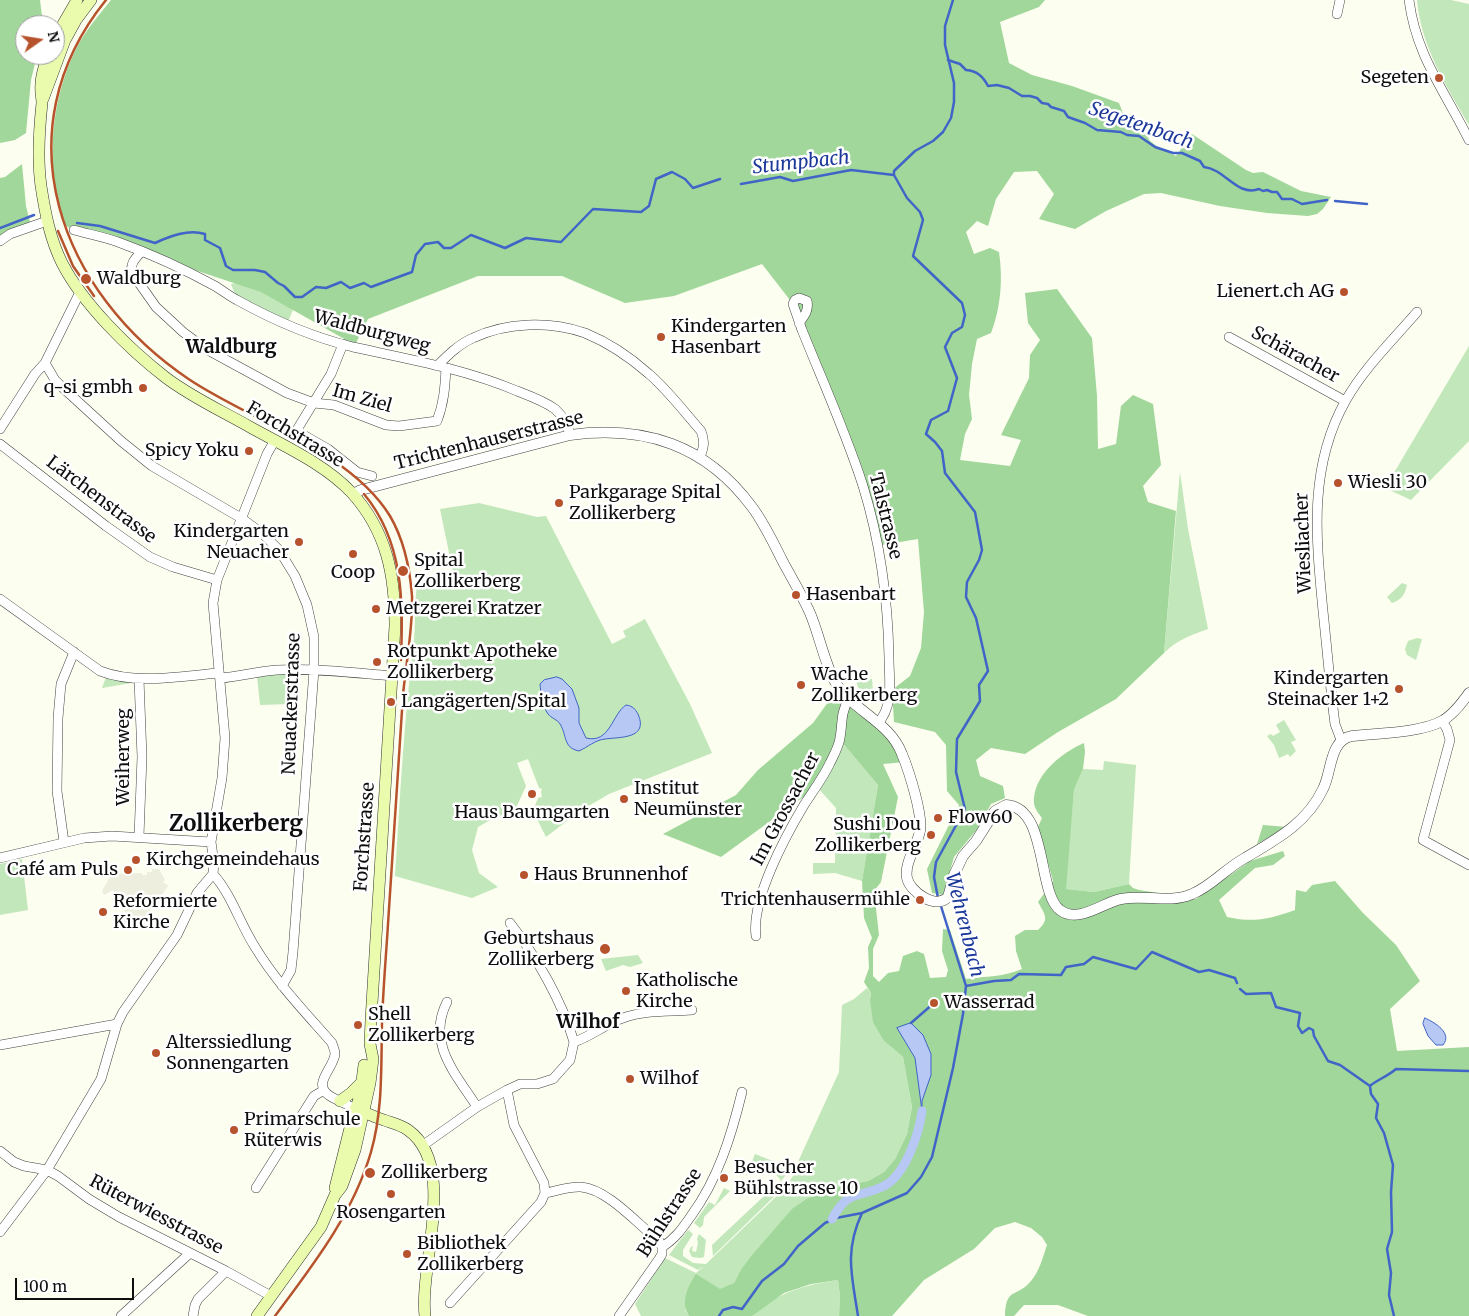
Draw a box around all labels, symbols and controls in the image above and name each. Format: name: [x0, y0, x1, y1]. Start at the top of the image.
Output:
north arrow: [15, 15, 65, 65]
text: N: [44, 29, 64, 44]
place label: Segeten: [1360, 67, 1429, 89]
marker: Segeten: [1433, 72, 1445, 84]
water label: Segetenbach: [1086, 98, 1196, 154]
water label: Stumpbach: [751, 147, 851, 179]
place label: Waldburg: [97, 268, 181, 290]
marker: Waldburg: [79, 272, 93, 286]
place label: Lienert.ch AG: [1217, 281, 1334, 303]
marker: Lienert.ch AG: [1338, 286, 1350, 298]
street label: Waldburgweg: [311, 306, 433, 358]
place label: Kindergarten Hasenbart: [671, 316, 786, 358]
street label: Schäracher: [1247, 322, 1343, 388]
marker: Kindergarten Hasenbart: [655, 331, 667, 343]
district label: Waldburg: [185, 337, 277, 359]
place label: q-si gmbh: [44, 377, 133, 399]
street label: Im Ziel: [330, 380, 394, 418]
marker: q-si gmbh: [137, 382, 149, 394]
street label: Forchstrasse: [242, 397, 348, 473]
street label: Trichtenhauserstrasse: [392, 407, 586, 475]
place label: Spicy Yoku: [145, 440, 239, 462]
marker: Spicy Yoku: [243, 445, 255, 457]
street label: Lärchenstrasse: [42, 452, 160, 548]
street label: Talstrasse: [864, 471, 906, 561]
place label: Wiesli 30: [1348, 472, 1427, 494]
marker: Wiesli 30: [1332, 477, 1344, 489]
place label: Parkgarage Spital Zollikerberg: [569, 482, 721, 524]
street label: Wiesliacher: [1291, 492, 1317, 594]
marker: Parkgarage Spital Zollikerberg: [553, 497, 565, 509]
place label: Kindergarten Neuacher: [174, 521, 289, 564]
marker: Kindergarten Neuacher: [293, 536, 305, 548]
marker: Coop: [347, 548, 359, 560]
place label: Spital Zollikerberg: [414, 550, 520, 592]
place label: Coop: [331, 562, 375, 584]
marker: Spital Zollikerberg: [396, 564, 410, 578]
place label: Hasenbart: [806, 584, 896, 606]
marker: Hasenbart: [790, 589, 802, 601]
place label: Metzgerei Kratzer: [386, 598, 542, 620]
marker: Metzgerei Kratzer: [370, 603, 382, 615]
street label: Neuackerstrasse: [279, 633, 305, 775]
place label: Rotpunkt Apotheke Zollikerberg: [387, 641, 557, 684]
marker: Rotpunkt Apotheke Zollikerberg: [371, 656, 383, 668]
place label: Wache Zollikerberg: [811, 664, 917, 706]
place label: Kindergarten Steinacker 1+2: [1267, 668, 1389, 711]
marker: Wache Zollikerberg: [795, 679, 807, 691]
marker: Kindergarten Steinacker 1+2: [1393, 683, 1405, 695]
place label: Langägerten/Spital: [401, 691, 566, 713]
marker: Langägerten/Spital: [385, 696, 397, 708]
street label: Weiherweg: [113, 708, 135, 806]
street label: Im Grossacher: [747, 749, 825, 869]
place label: Institut Neumünster: [634, 778, 742, 821]
street label: Forchstrasse: [350, 782, 380, 892]
marker: Haus Baumgarten: [526, 788, 538, 800]
marker: Institut Neumünster: [618, 793, 630, 805]
place label: Haus Baumgarten: [454, 802, 610, 824]
place label: Flow60: [948, 807, 1013, 829]
district label: Zollikerberg: [169, 812, 303, 838]
marker: Flow60: [932, 812, 944, 824]
place label: Sushi Dou Zollikerberg: [815, 814, 921, 856]
marker: Sushi Dou Zollikerberg: [925, 829, 937, 841]
place label: Kirchgemeindehaus: [146, 849, 320, 871]
marker: Kirchgemeindehaus: [130, 854, 142, 866]
place label: Café am Puls: [7, 859, 118, 881]
marker: Café am Puls: [122, 864, 134, 876]
place label: Haus Brunnenhof: [534, 864, 688, 886]
marker: Haus Brunnenhof: [518, 869, 530, 881]
water label: Wehrenbach: [940, 870, 988, 980]
place label: Trichtenhausermühle: [721, 889, 910, 911]
place label: Reformierte Kirche: [113, 891, 217, 934]
marker: Trichtenhausermühle: [914, 894, 926, 906]
marker: Reformierte Kirche: [97, 906, 109, 918]
place label: Geburtshaus Zollikerberg: [484, 928, 594, 971]
marker: Geburtshaus Zollikerberg: [598, 942, 612, 956]
place label: Katholische Kirche: [636, 970, 738, 1012]
marker: Katholische Kirche: [620, 985, 632, 997]
place label: Wasserrad: [944, 992, 1035, 1014]
marker: Wasserrad: [928, 997, 940, 1009]
place label: Shell Zollikerberg: [368, 1004, 474, 1046]
district label: Wilhof: [556, 1012, 620, 1034]
marker: Shell Zollikerberg: [352, 1019, 364, 1031]
place label: Alterssiedlung Sonnengarten: [166, 1032, 291, 1074]
marker: Alterssiedlung Sonnengarten: [150, 1047, 162, 1059]
place label: Wilhof: [640, 1068, 698, 1090]
marker: Wilhof: [624, 1073, 636, 1085]
place label: Primarschule Rüterwis: [244, 1109, 360, 1152]
marker: Primarschule Rüterwis: [228, 1124, 240, 1136]
place label: Besucher Bühlstrasse 10: [734, 1157, 858, 1200]
place label: Zollikerberg: [381, 1162, 487, 1184]
street label: Bühlstrasse: [633, 1165, 707, 1261]
marker: Zollikerberg: [363, 1166, 377, 1180]
street label: Rüterwiesstrasse: [86, 1171, 226, 1259]
marker: Besucher Bühlstrasse 10: [718, 1172, 730, 1184]
marker: Rosengarten: [385, 1188, 397, 1200]
place label: Rosengarten: [336, 1202, 446, 1224]
place label: Bibliothek Zollikerberg: [417, 1233, 523, 1276]
marker: Bibliothek Zollikerberg: [401, 1248, 413, 1260]
scale bar: [18, 1268, 136, 1300]
text: 100 m: [23, 1277, 67, 1296]

